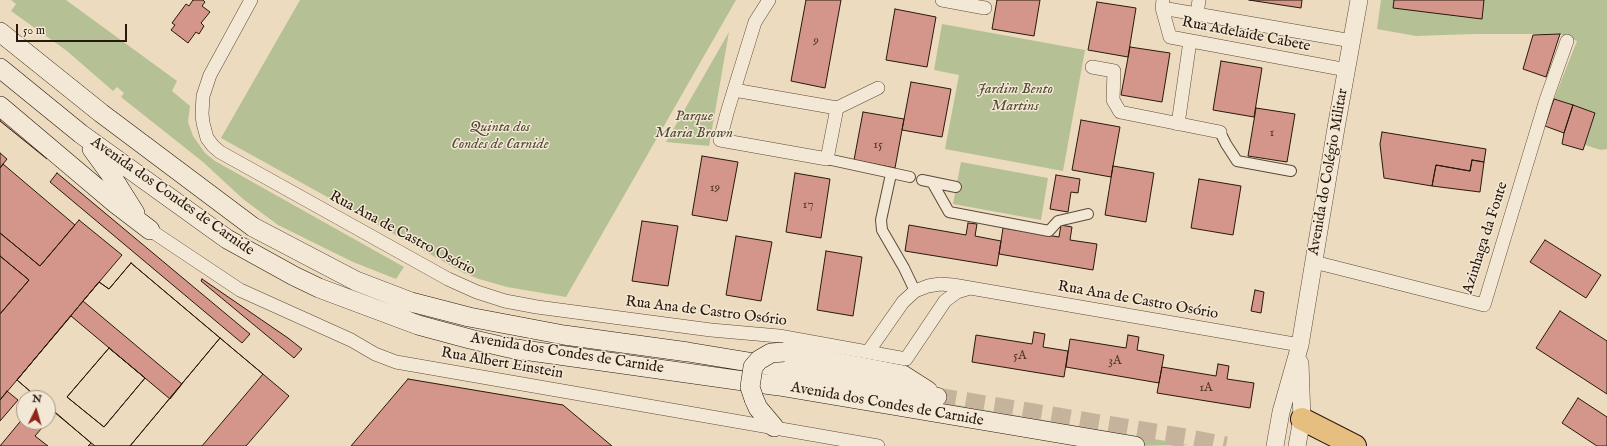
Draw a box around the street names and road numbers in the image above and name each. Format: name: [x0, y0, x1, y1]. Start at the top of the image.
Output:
street label: Rua Adelaide Cabete: [1180, 14, 1312, 56]
street label: Avenida do Colégio Militar: [1305, 87, 1353, 257]
street label: Avenida dos Condes de Carnide: [87, 134, 257, 260]
street label: Azinhaga da Fonte: [1459, 180, 1513, 296]
street label: Rua Ana de Castro Osório: [326, 188, 478, 280]
street label: Rua Ana de Castro Osório: [1056, 278, 1220, 324]
street label: Rua Ana de Castro Osório: [624, 293, 788, 331]
street label: Avenida dos Condes de Carnide: [469, 330, 665, 378]
street label: Rua Albert Einstein: [440, 344, 564, 384]
street label: Avenida dos Condes de Carnide: [789, 379, 985, 431]

